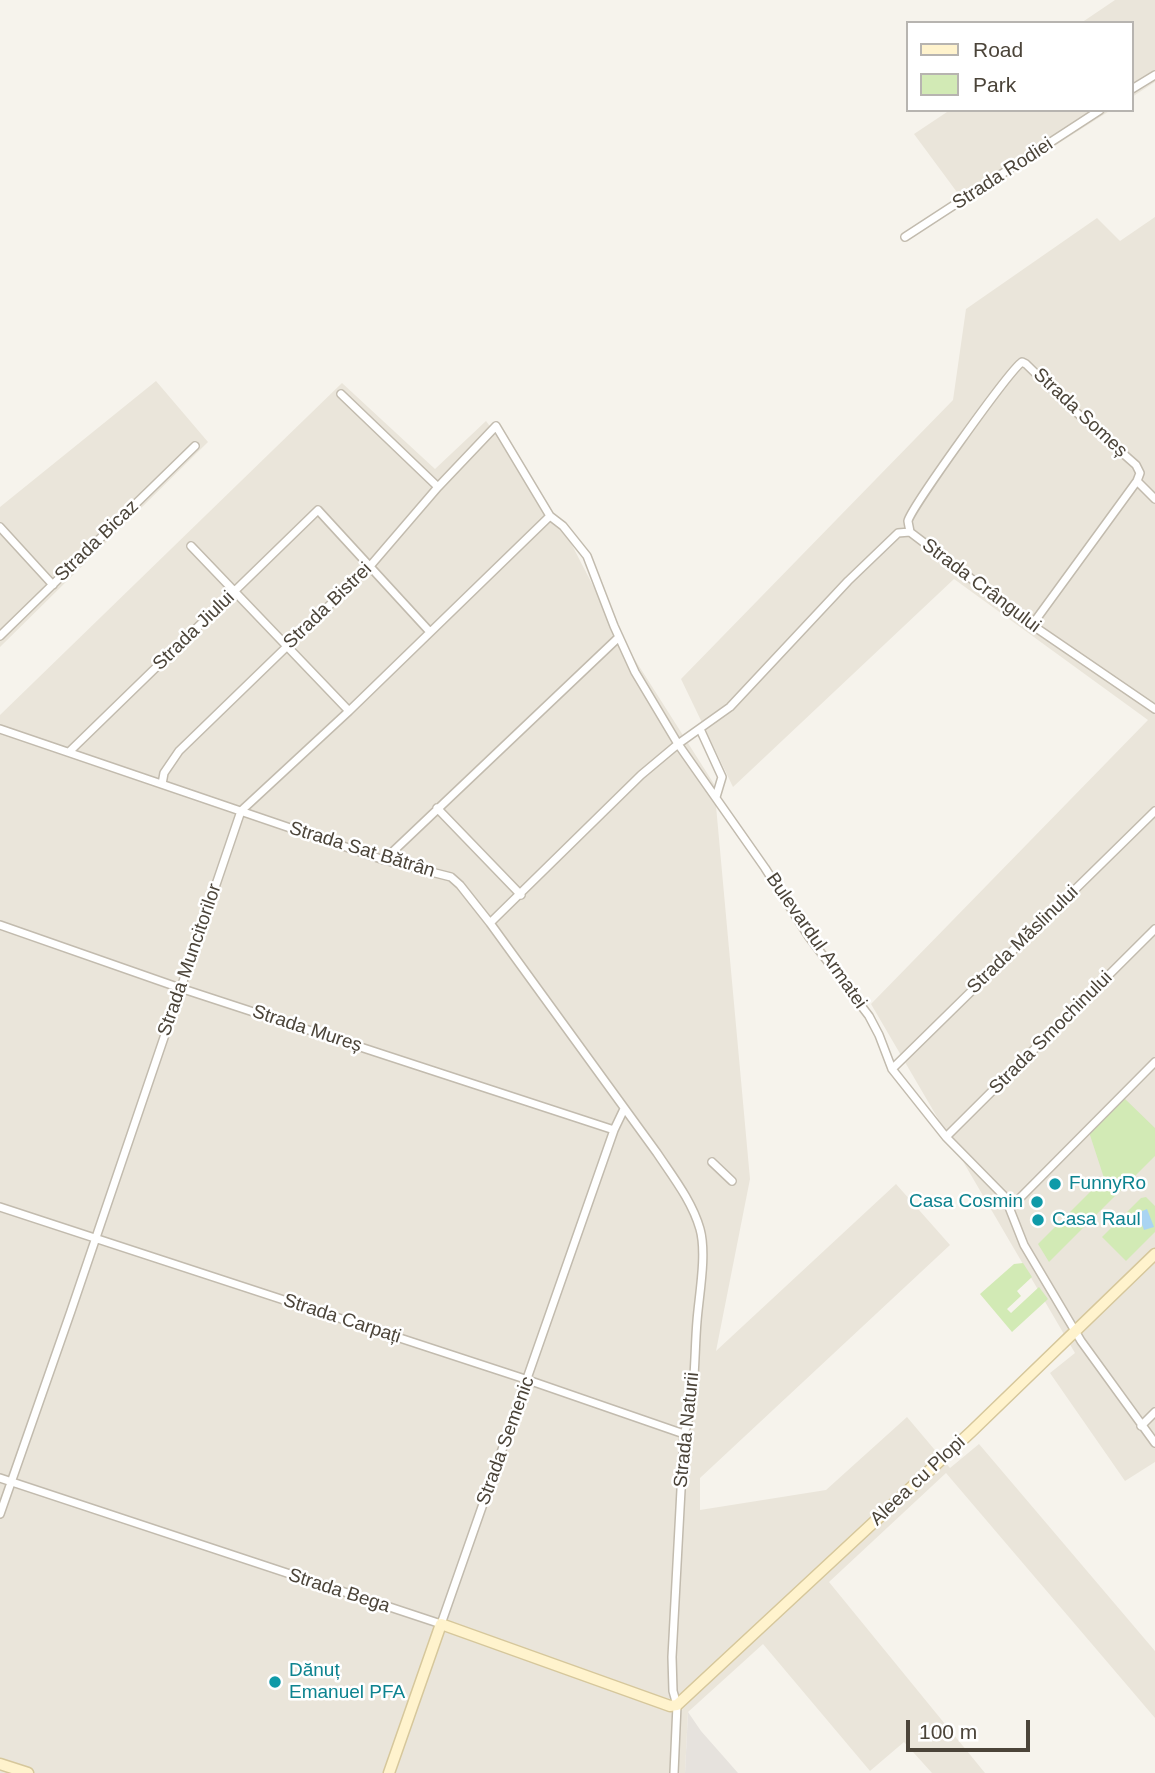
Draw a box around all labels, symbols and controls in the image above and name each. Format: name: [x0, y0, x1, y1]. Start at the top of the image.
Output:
legend: [906, 21, 1134, 112]
text: Road: [973, 38, 1023, 61]
text: Park: [973, 73, 1016, 96]
street label: Strada Rodiei: [949, 133, 1057, 215]
street label: Strada Someș: [1028, 364, 1132, 462]
street label: Strada Bicaz: [50, 495, 144, 587]
street label: Strada Crângului: [917, 534, 1045, 638]
street label: Strada Bistrei: [279, 558, 377, 654]
street label: Strada Jiului: [148, 586, 240, 676]
street label: Strada Sat Bătrân: [286, 817, 438, 883]
street label: Bulevardul Armatei: [761, 869, 871, 1013]
street label: Strada Muncitorilor: [153, 881, 227, 1039]
street label: Strada Măslinului: [963, 881, 1083, 999]
street label: Strada Smochinului: [985, 967, 1117, 1099]
street label: Strada Mureș: [249, 1001, 365, 1057]
place label: FunnyRo: [1069, 1173, 1146, 1195]
marker: FunnyRo: [1047, 1176, 1063, 1192]
place label: Casa Cosmin: [909, 1191, 1023, 1213]
marker: Casa Cosmin: [1029, 1194, 1045, 1210]
place label: Casa Raul: [1052, 1209, 1141, 1231]
marker: Casa Raul: [1030, 1212, 1046, 1228]
street label: Strada Carpați: [280, 1289, 404, 1349]
street label: Strada Naturii: [670, 1371, 704, 1489]
street label: Strada Semenic: [472, 1374, 540, 1508]
street label: Aleea cu Plopi: [866, 1431, 970, 1531]
street label: Strada Bega: [285, 1564, 393, 1618]
place label: Dănuț Emanuel PFA: [289, 1660, 405, 1704]
marker: Dănuț Emanuel PFA: [267, 1674, 283, 1690]
scale bar: [910, 1706, 1034, 1750]
text: 100 m: [919, 1720, 977, 1743]

